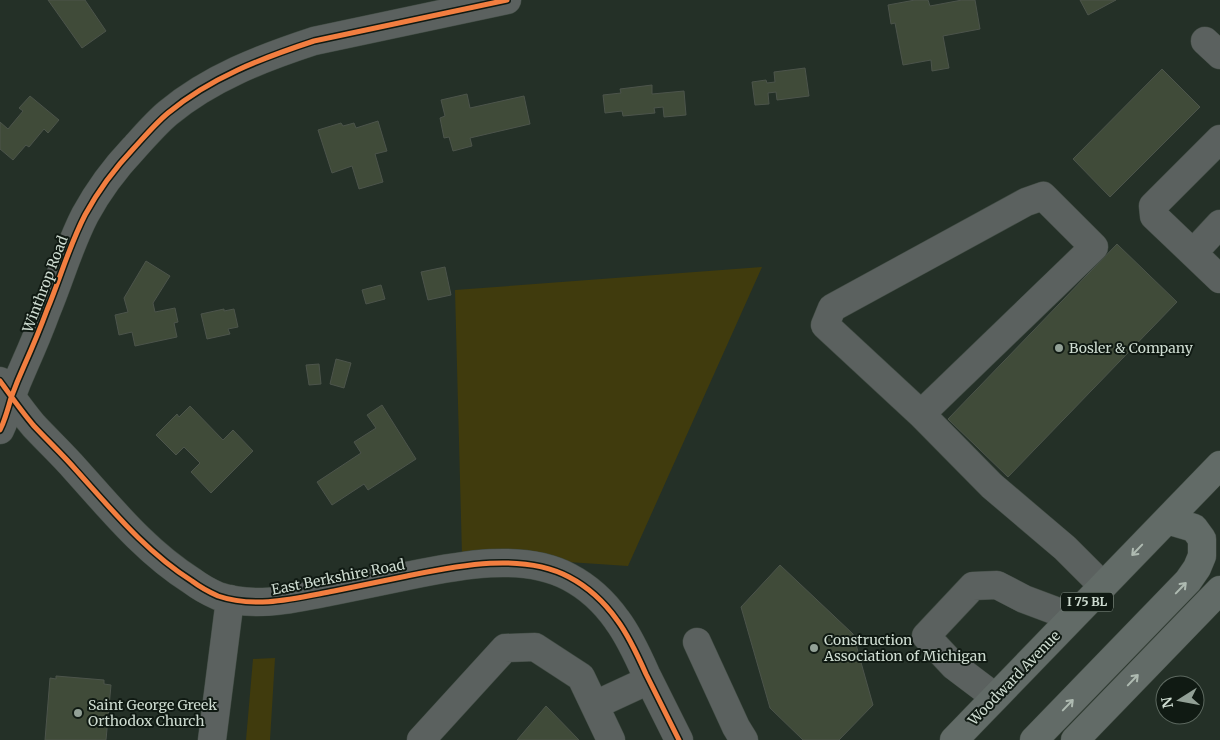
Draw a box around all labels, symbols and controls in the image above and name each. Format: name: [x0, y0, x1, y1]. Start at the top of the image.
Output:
street label: Winthrop Road: [18, 233, 72, 336]
place label: Bosler & Company: [1069, 339, 1194, 357]
marker: Bosler & Company: [1053, 342, 1065, 354]
one-way arrow: [1131, 544, 1143, 556]
street label: East Berkshire Road: [270, 555, 407, 599]
one-way arrow: [1175, 582, 1187, 595]
road number: I 75 BL: [1061, 592, 1113, 612]
street label: Woodward Avenue: [963, 627, 1064, 730]
place label: Construction Association of Michigan: [823, 631, 987, 665]
marker: Construction Association of Michigan: [808, 642, 820, 654]
one-way arrow: [1127, 674, 1139, 686]
north arrow: [1155, 675, 1205, 725]
text: N: [1157, 695, 1177, 710]
place label: Saint George Greek Orthodox Church: [88, 696, 217, 730]
one-way arrow: [1062, 699, 1074, 711]
marker: Saint George Greek Orthodox Church: [72, 707, 84, 719]

